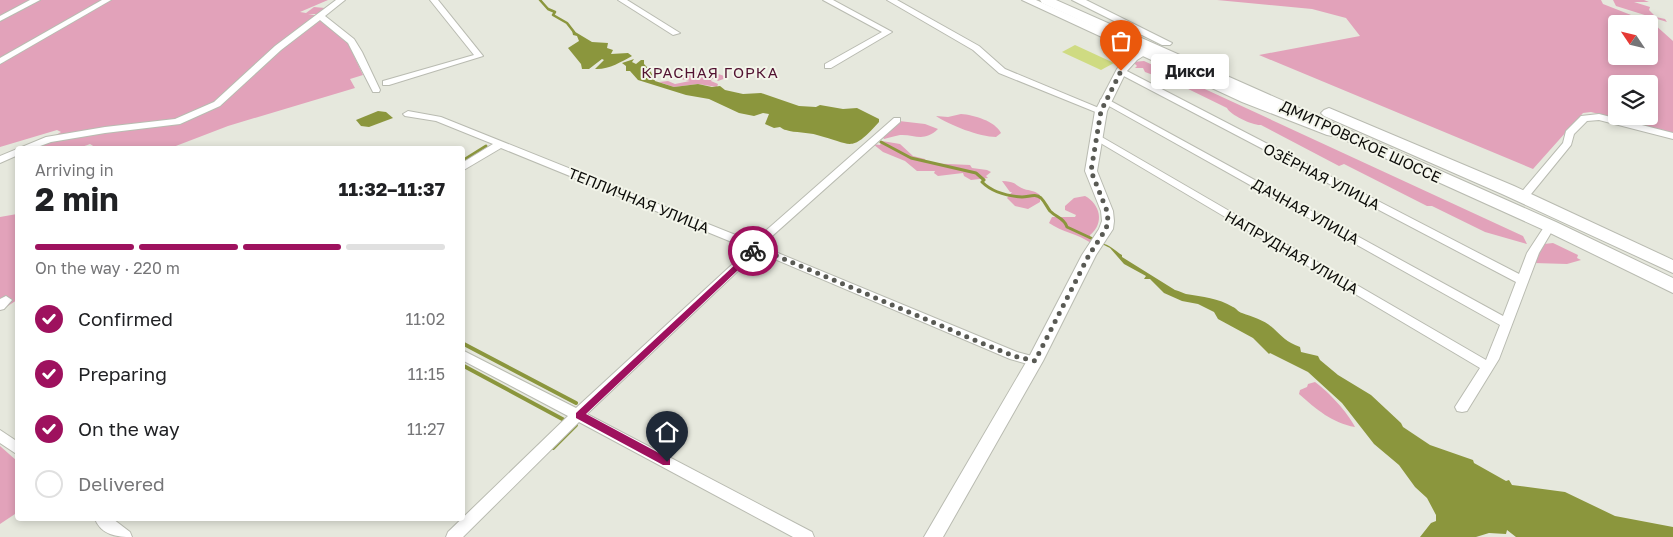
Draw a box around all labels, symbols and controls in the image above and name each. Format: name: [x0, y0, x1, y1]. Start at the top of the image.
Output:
north arrow: [1608, 15, 1658, 65]
map controls: [1608, 15, 1658, 125]
pin: [1100, 20, 1142, 71]
icon: bag: [1107, 27, 1135, 55]
callout: Дикси: [1151, 54, 1228, 88]
text: Дикси: [1165, 61, 1215, 81]
district label: КРАСНАЯ ГОРКА: [641, 63, 779, 81]
button: layers: [1608, 75, 1658, 125]
street label: ДМИТРОВСКОЕ ШОССЕ: [1278, 96, 1444, 186]
street label: ОЗЁРНАЯ УЛИЦА: [1261, 139, 1383, 213]
text: Arriving in: [35, 160, 114, 180]
street label: ТЕПЛИЧНАЯ УЛИЦА: [566, 163, 712, 237]
street label: ДАЧНАЯ УЛИЦА: [1249, 174, 1363, 248]
text: 11:32–11:37: [339, 177, 445, 200]
text: 2 min: [35, 180, 119, 218]
street label: НАПРУДНАЯ УЛИЦА: [1222, 206, 1362, 298]
courier: [728, 226, 778, 276]
icon: bike: [739, 237, 767, 265]
text: On the way · 220 m: [35, 258, 180, 278]
icon: check: [35, 305, 63, 333]
text: Confirmed: [78, 307, 173, 330]
text: 11:02: [405, 309, 445, 329]
icon: check: [35, 360, 63, 388]
text: Preparing: [78, 362, 167, 385]
text: 11:15: [408, 364, 445, 384]
pin: [646, 411, 688, 462]
icon: check: [35, 415, 63, 443]
text: On the way: [78, 417, 180, 440]
icon: home: [653, 418, 681, 446]
text: 11:27: [407, 419, 445, 439]
text: Delivered: [78, 472, 165, 495]

